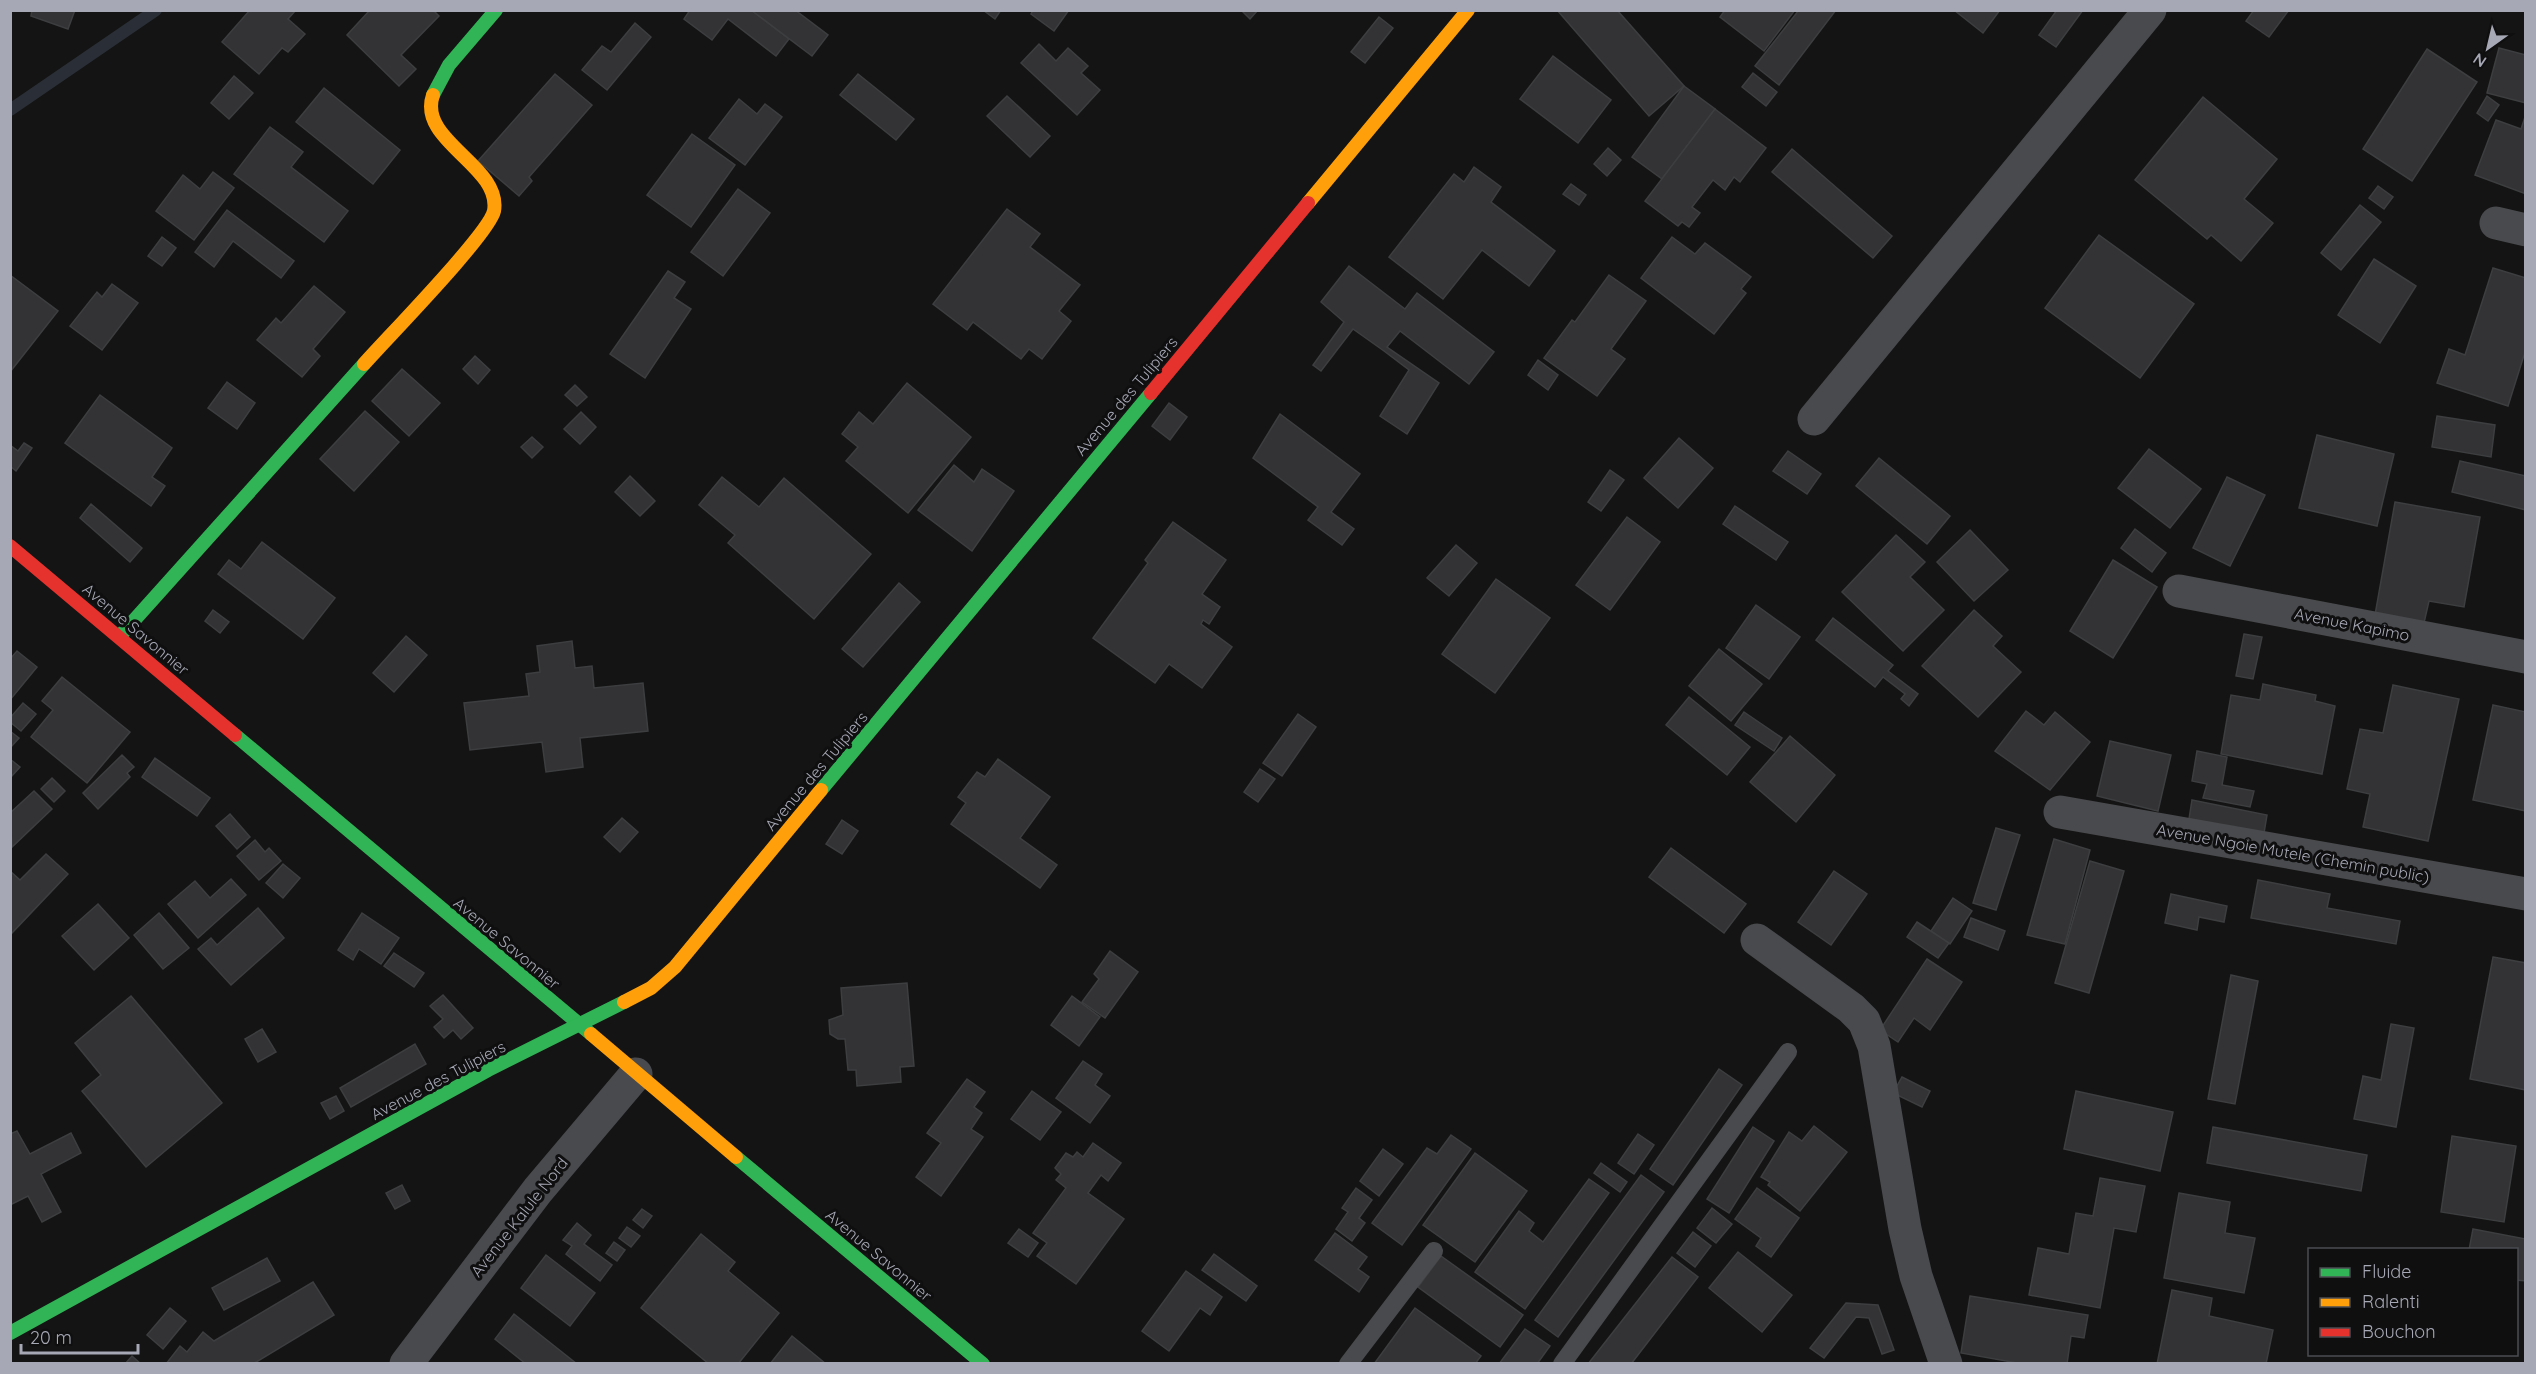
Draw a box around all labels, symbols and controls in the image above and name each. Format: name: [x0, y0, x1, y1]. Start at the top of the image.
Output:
north arrow: [2458, 18, 2518, 78]
text: N: [2469, 49, 2490, 72]
street label: Avenue des Tulipiers: [1070, 332, 1182, 460]
street label: Avenue Savonnier: [79, 579, 193, 679]
street label: Avenue Kapimo: [2293, 603, 2411, 645]
street label: Avenue des Tulipiers: [760, 707, 872, 835]
street label: Avenue Ngoie Mutele (Chemin public): [2155, 819, 2431, 887]
street label: Avenue Savonnier: [450, 893, 564, 993]
street label: Avenue des Tulipiers: [367, 1036, 509, 1124]
street label: Avenue Kalule Nord: [466, 1153, 572, 1281]
street label: Avenue Savonnier: [822, 1205, 936, 1305]
legend: [2308, 1248, 2518, 1356]
text: Fluide: [2362, 1260, 2411, 1283]
text: Ralenti: [2362, 1290, 2420, 1313]
scale bar: [21, 1317, 138, 1355]
text: Bouchon: [2362, 1320, 2436, 1343]
text: 20 m: [30, 1326, 72, 1349]

